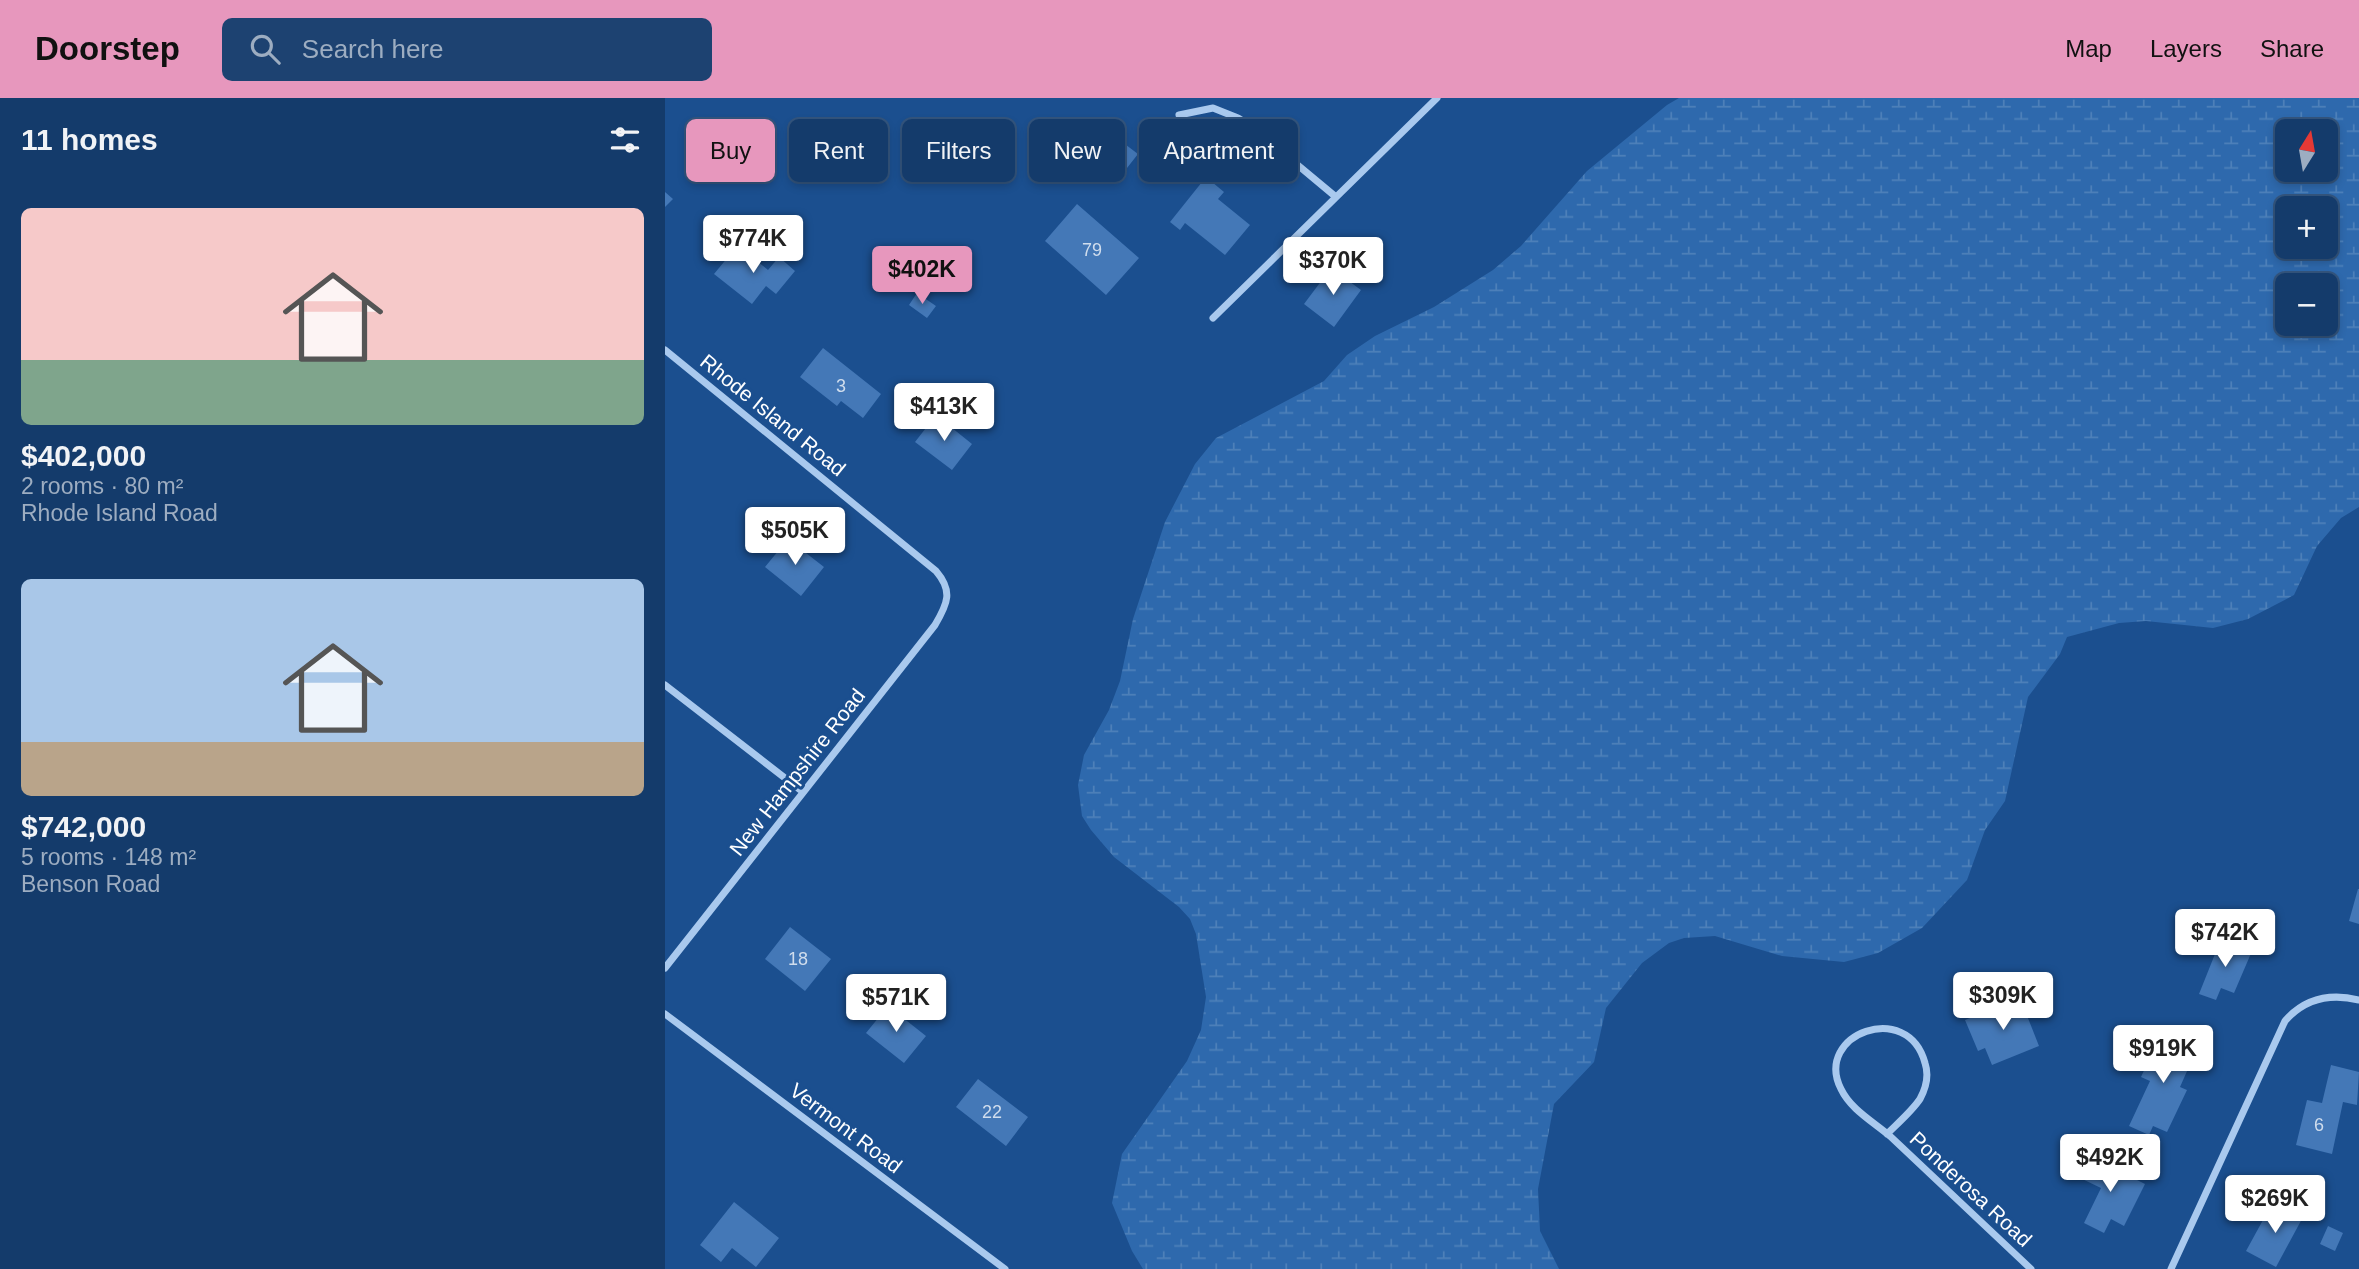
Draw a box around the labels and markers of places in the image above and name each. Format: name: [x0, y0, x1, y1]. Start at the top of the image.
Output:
pin: $774K: [704, 216, 802, 275]
pin: $370K: [1284, 238, 1382, 297]
pin: $402K: [873, 246, 971, 306]
pin: $413K: [895, 384, 993, 443]
pin: $505K: [746, 508, 844, 567]
pin: $742K: [2176, 910, 2274, 969]
pin: $309K: [1954, 972, 2052, 1032]
pin: $571K: [847, 974, 945, 1034]
pin: $919K: [2114, 1026, 2212, 1085]
pin: $492K: [2061, 1134, 2159, 1194]
pin: $269K: [2226, 1176, 2324, 1235]

